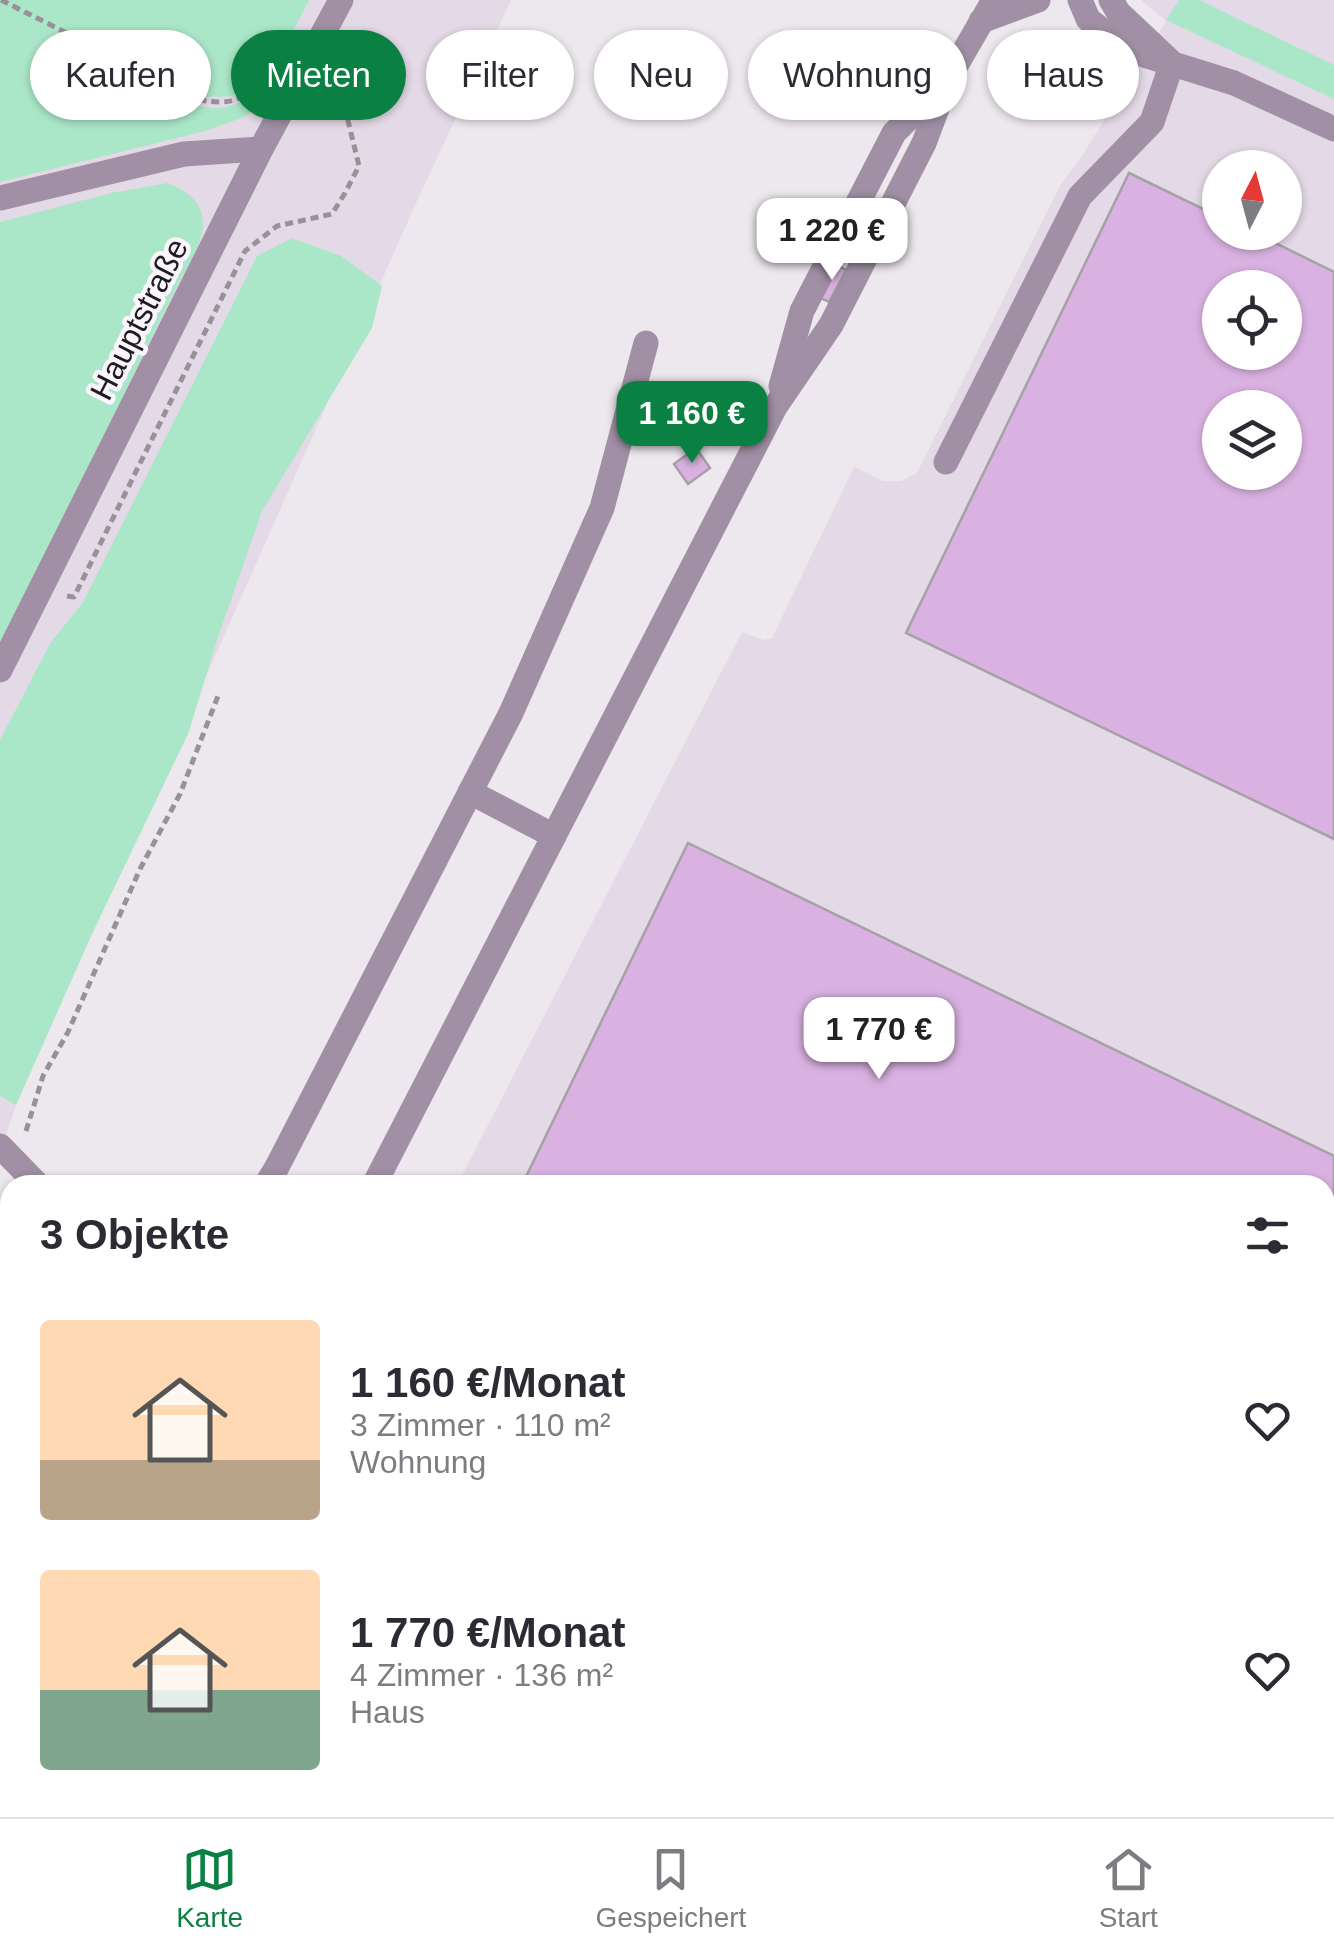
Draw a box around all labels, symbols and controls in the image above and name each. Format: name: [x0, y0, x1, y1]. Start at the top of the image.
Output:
chip: Kaufen: [30, 30, 211, 120]
chip: Mieten: [231, 30, 406, 120]
chip: Filter: [426, 30, 574, 120]
chip: Neu: [594, 30, 728, 120]
chip: Wohnung: [748, 30, 967, 120]
chip: Haus: [987, 30, 1139, 120]
north arrow: [1202, 150, 1302, 250]
map controls: [1202, 150, 1302, 490]
pin: 1 220 €: [740, 198, 924, 283]
text: 1 220 €: [779, 212, 885, 248]
street label: Hauptstraße: [83, 232, 195, 406]
button: locate: [1202, 270, 1302, 370]
pin: 1 160 €: [600, 381, 784, 466]
button: layers: [1202, 390, 1302, 490]
text: 1 160 €: [639, 395, 745, 431]
pin: 1 770 €: [787, 997, 971, 1082]
text: 1 770 €: [826, 1011, 932, 1047]
icon: filters: [1240, 1208, 1295, 1263]
text: 3 Objekte: [40, 1211, 229, 1258]
text: 1 160 €/Monat: [350, 1359, 625, 1406]
icon: home: [120, 1360, 240, 1480]
icon: heart: [1240, 1393, 1295, 1448]
text: 3 Zimmer · 110 m²: [350, 1407, 611, 1443]
text: Wohnung: [350, 1444, 486, 1480]
text: 1 770 €/Monat: [350, 1609, 625, 1656]
icon: home: [120, 1610, 240, 1730]
icon: heart: [1240, 1643, 1295, 1698]
text: 4 Zimmer · 136 m²: [350, 1657, 613, 1693]
text: Haus: [350, 1694, 425, 1730]
tab: Karte: [176, 1842, 243, 1934]
tab: Gespeichert: [595, 1842, 746, 1934]
tab: Start: [1099, 1842, 1158, 1934]

